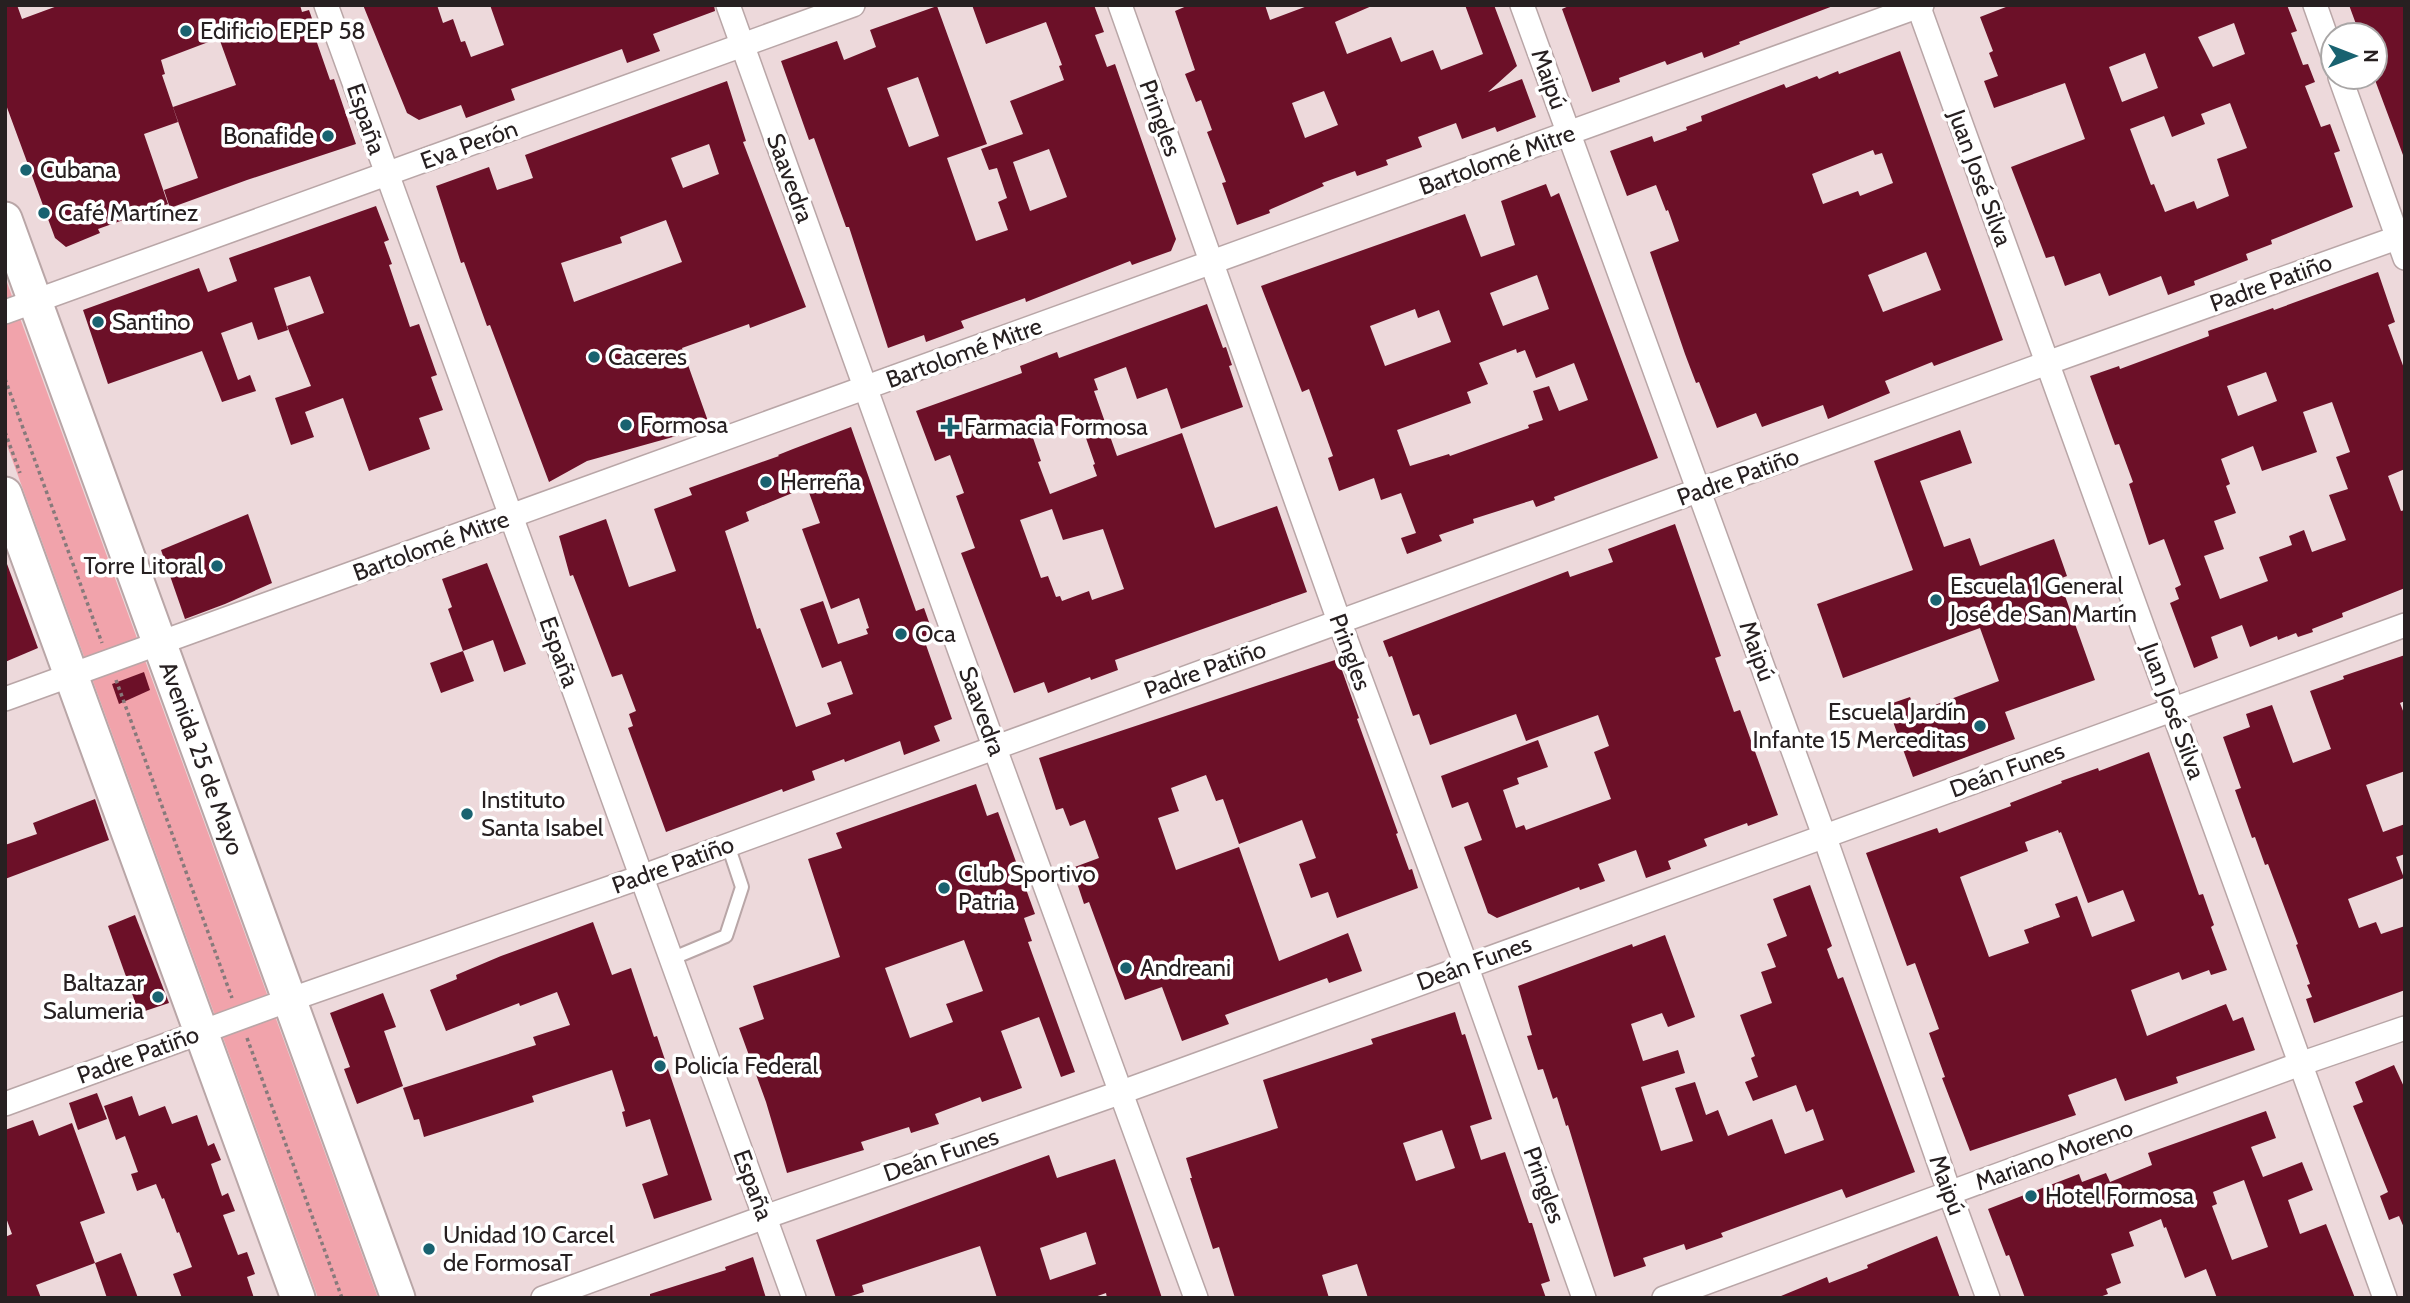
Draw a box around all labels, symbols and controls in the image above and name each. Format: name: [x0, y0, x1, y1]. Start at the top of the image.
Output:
place label: Edificio EPEP 58: [200, 16, 366, 45]
north arrow: [2319, 21, 2389, 91]
marker: Edificio EPEP 58: [178, 23, 194, 39]
street label: Maipú: [1525, 45, 1574, 113]
text: N: [2359, 49, 2382, 63]
street label: Pringles: [1133, 76, 1188, 160]
street label: España: [341, 80, 392, 158]
street label: Juan José Silva: [1942, 105, 2019, 250]
street label: Eva Perón: [416, 114, 521, 175]
street label: Bartolomé Mitre: [1415, 118, 1579, 201]
place label: Bonafide: [223, 121, 314, 150]
marker: Bonafide: [320, 128, 336, 144]
street label: Saavedra: [761, 129, 820, 227]
place label: Cubana: [40, 155, 117, 184]
marker: Cubana: [18, 162, 34, 178]
place label: Café Martínez: [58, 198, 198, 227]
marker: Café Martínez: [36, 205, 52, 221]
street label: Padre Patiño: [2206, 247, 2336, 318]
place label: Santino: [112, 307, 191, 336]
street label: Bartolomé Mitre: [882, 311, 1046, 394]
marker: Santino: [90, 314, 106, 330]
place label: Caceres: [608, 342, 687, 371]
marker: Caceres: [586, 349, 602, 365]
place label: Formosa: [640, 410, 728, 439]
place label: Farmacia Formosa: [964, 412, 1148, 441]
marker: Formosa: [618, 417, 634, 433]
marker: Farmacia Formosa: [942, 419, 958, 435]
street label: Padre Patiño: [1673, 441, 1803, 512]
place label: Herreña: [780, 467, 861, 496]
marker: Herreña: [758, 474, 774, 490]
street label: Bartolomé Mitre: [349, 504, 513, 587]
place label: Torre Litoral: [83, 551, 203, 580]
marker: Torre Litoral: [209, 558, 225, 574]
place label: Escuela 1 General José de San Martín: [1949, 571, 2137, 628]
marker: Escuela 1 General José de San Martín: [1928, 592, 1944, 608]
street label: Pringles: [1323, 610, 1378, 694]
street label: España: [533, 613, 586, 692]
street label: Maipú: [1733, 617, 1782, 685]
place label: Oca: [915, 619, 956, 648]
marker: Oca: [893, 626, 909, 642]
street label: Padre Patiño: [1140, 634, 1270, 705]
street label: Juan José Silva: [2135, 638, 2212, 783]
street label: Avenida 25 de Mayo: [153, 657, 250, 859]
street label: Saavedra: [953, 662, 1012, 760]
place label: Escuela Jardín Infante 15 Merceditas: [1753, 697, 1966, 754]
marker: Escuela Jardín Infante 15 Merceditas: [1972, 718, 1988, 734]
street label: Deán Funes: [1946, 735, 2068, 804]
place label: Instituto Santa Isabel: [481, 785, 604, 842]
marker: Instituto Santa Isabel: [459, 806, 475, 822]
street label: Padre Patiño: [608, 829, 738, 900]
place label: Club Sportivo Patria: [958, 859, 1096, 916]
marker: Club Sportivo Patria: [936, 880, 952, 896]
street label: Deán Funes: [1413, 928, 1535, 997]
place label: Andreani: [1140, 953, 1231, 982]
marker: Andreani: [1118, 960, 1134, 976]
place label: Baltazar Salumeria: [43, 968, 144, 1025]
marker: Baltazar Salumeria: [150, 989, 166, 1005]
street label: Padre Patiño: [73, 1019, 203, 1090]
place label: Policía Federal: [674, 1051, 819, 1080]
marker: Policía Federal: [652, 1058, 668, 1074]
street label: Mariano Moreno: [1971, 1113, 2137, 1196]
street label: Deán Funes: [879, 1121, 1002, 1188]
street label: Pringles: [1517, 1143, 1572, 1227]
street label: España: [727, 1146, 780, 1225]
street label: Maipú: [1923, 1151, 1972, 1219]
place label: Hotel Formosa: [2045, 1181, 2194, 1210]
marker: Hotel Formosa: [2023, 1188, 2039, 1204]
place label: Unidad 10 Carcel de FormosaT: [443, 1220, 615, 1277]
marker: Unidad 10 Carcel de FormosaT: [421, 1241, 437, 1257]

